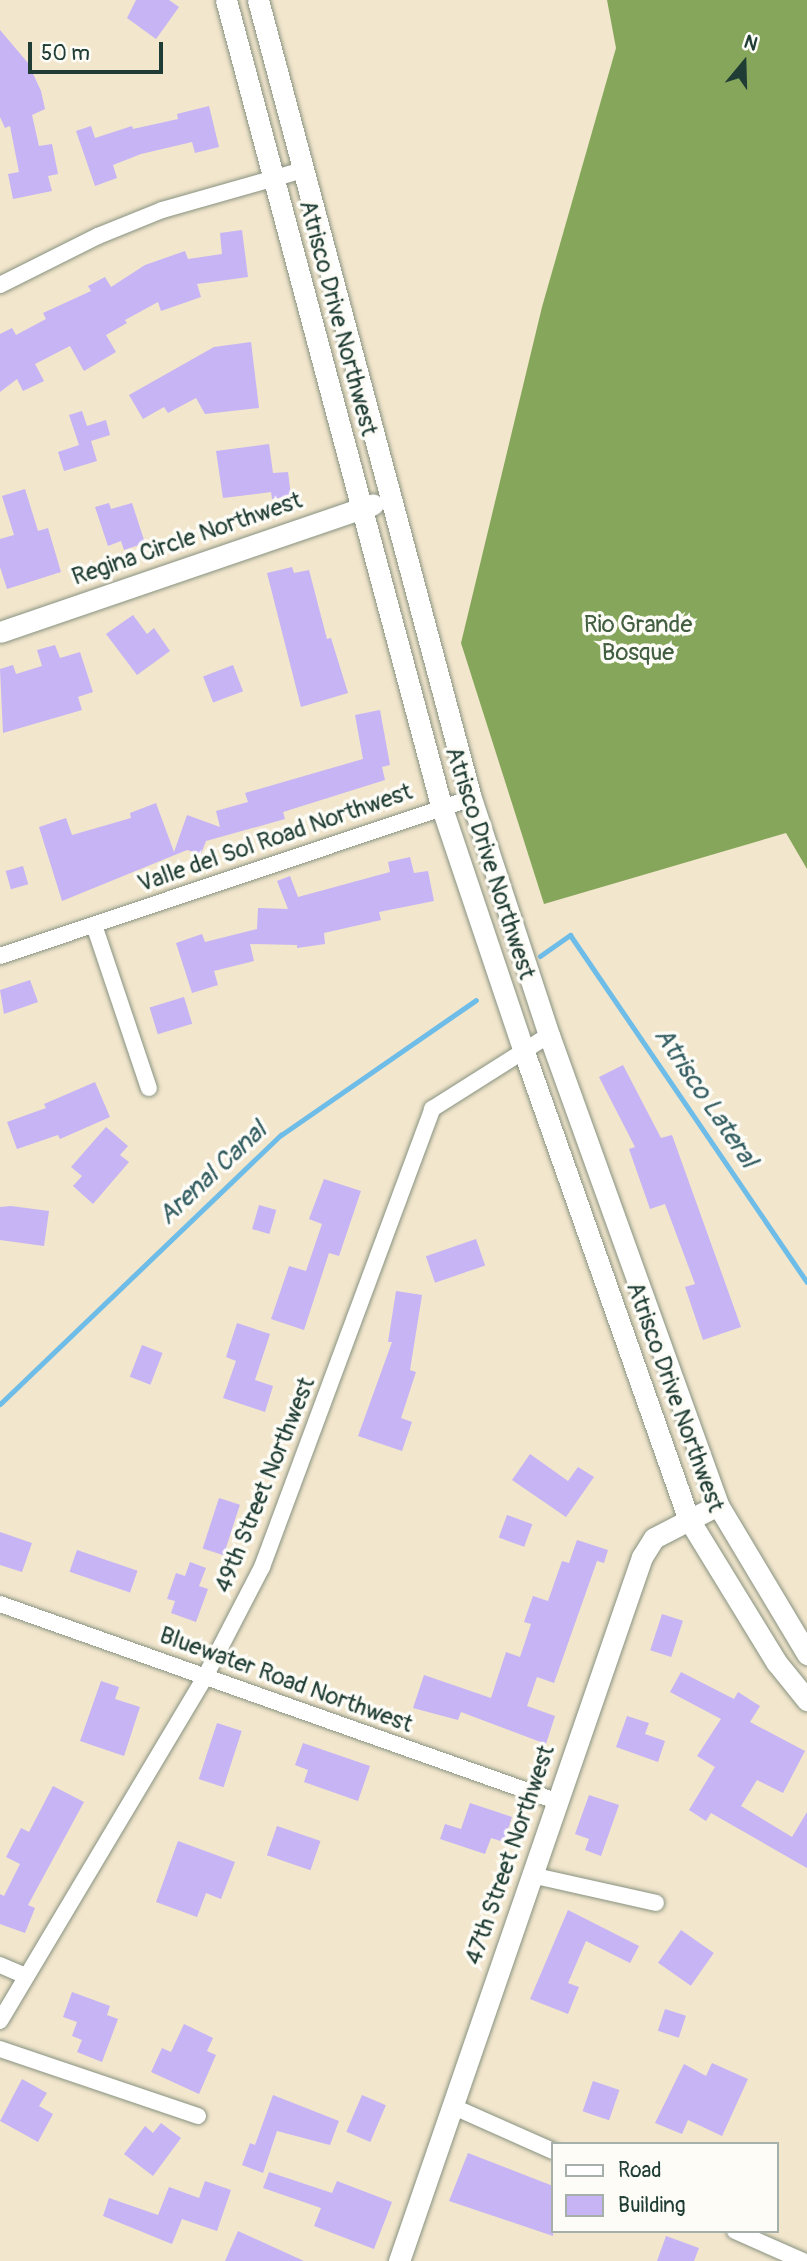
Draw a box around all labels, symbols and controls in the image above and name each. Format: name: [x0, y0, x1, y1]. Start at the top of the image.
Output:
scale bar: [32, 28, 166, 72]
north arrow: [709, 28, 779, 98]
text: N: [741, 30, 761, 57]
text: 50 m: [41, 40, 90, 67]
street label: Atrisco Drive Northwest: [293, 197, 383, 439]
street label: Regina Circle Northwest: [68, 486, 306, 592]
park label: Rio Grande Bosque: [584, 611, 692, 667]
street label: Atrisco Drive Northwest: [439, 743, 541, 983]
street label: Valle del Sol Road Northwest: [134, 777, 416, 899]
water label: Atrisco Lateral: [647, 1022, 763, 1174]
water label: Arenal Canal: [152, 1116, 274, 1232]
street label: Atrisco Drive Northwest: [620, 1278, 730, 1516]
street label: 49th Street Northwest: [209, 1373, 321, 1597]
street label: Bluewater Road Northwest: [156, 1621, 416, 1739]
street label: 47th Street Northwest: [459, 1742, 561, 1968]
legend: [552, 2142, 779, 2233]
text: Road: [618, 2157, 662, 2184]
text: Building: [618, 2192, 685, 2219]

